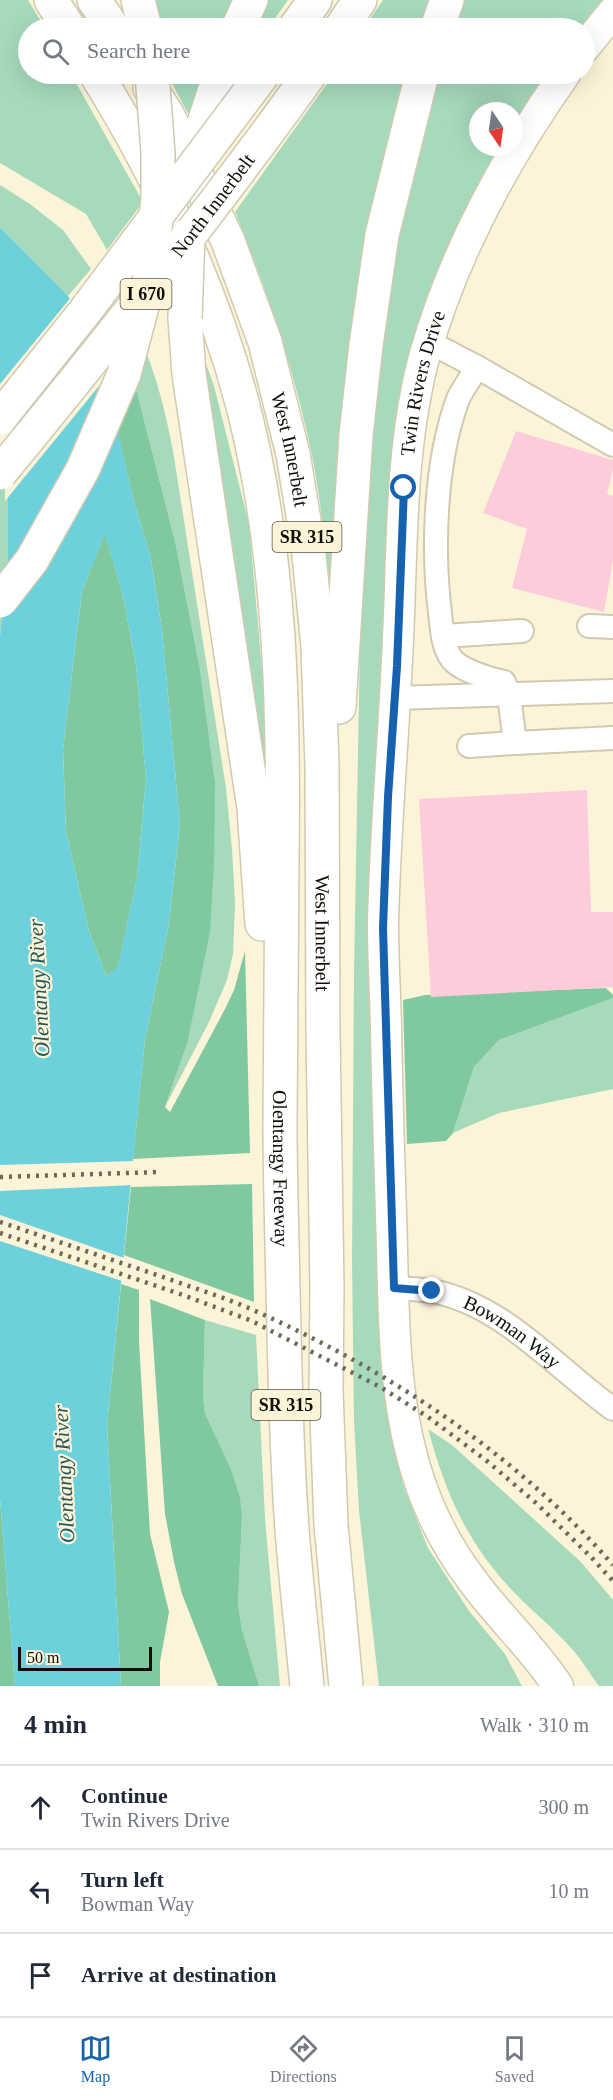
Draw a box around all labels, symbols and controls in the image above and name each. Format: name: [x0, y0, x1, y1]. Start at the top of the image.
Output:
search box: [18, 18, 595, 84]
icon: search: [39, 35, 72, 68]
text: Search here: [87, 38, 190, 63]
north arrow: [469, 102, 523, 156]
street label: North Innerbelt: [166, 149, 259, 261]
road number: I 670: [120, 279, 172, 309]
street label: Twin Rivers Drive: [396, 307, 449, 457]
street label: West Innerbelt: [267, 390, 313, 509]
route start: [390, 474, 416, 500]
road number: SR 315: [272, 522, 342, 552]
street label: West Innerbelt: [311, 875, 334, 992]
water label: Olentangy River: [23, 918, 55, 1058]
street label: Olentangy Freeway: [268, 1090, 293, 1247]
route end: [418, 1277, 444, 1303]
street label: Bowman Way: [460, 1291, 565, 1374]
road number: SR 315: [252, 1390, 320, 1420]
water label: Olentangy River: [48, 1404, 80, 1544]
scale bar: [18, 1644, 152, 1672]
text: 50 m: [27, 1649, 59, 1666]
text: 4 min: [24, 1710, 87, 1739]
text: Walk · 310 m: [480, 1714, 589, 1736]
text: Continue: [81, 1783, 168, 1808]
icon: ahead: [24, 1791, 57, 1824]
text: 300 m: [538, 1796, 589, 1818]
text: Twin Rivers Drive: [81, 1809, 230, 1831]
text: Turn left: [81, 1867, 164, 1892]
icon: left: [24, 1875, 57, 1908]
text: 10 m: [548, 1880, 589, 1902]
text: Bowman Way: [81, 1893, 194, 1915]
icon: arrive: [24, 1959, 57, 1992]
text: Arrive at destination: [81, 1962, 277, 1987]
tab: Map: [79, 2032, 112, 2086]
tab: Directions: [270, 2032, 337, 2086]
tab: Saved: [495, 2032, 534, 2086]

